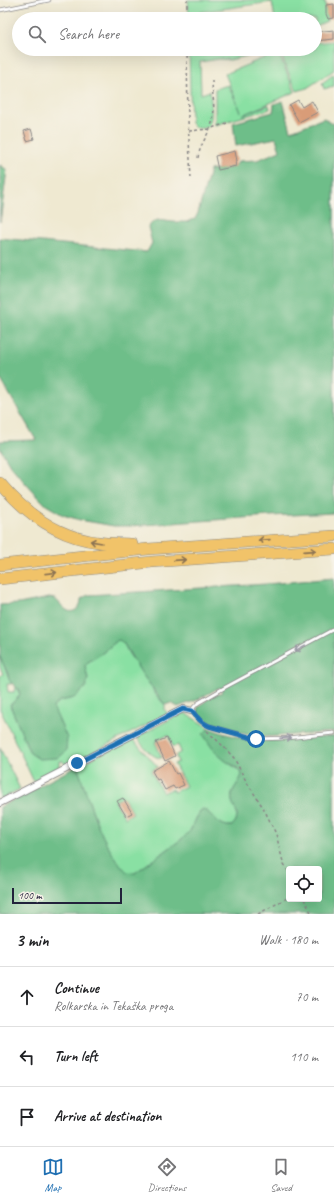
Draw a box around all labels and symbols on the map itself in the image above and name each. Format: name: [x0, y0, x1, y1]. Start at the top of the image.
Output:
one-way arrow: [258, 536, 271, 543]
one-way arrow: [90, 537, 103, 545]
one-way arrow: [303, 548, 316, 555]
one-way arrow: [173, 557, 186, 564]
one-way arrow: [44, 569, 57, 577]
one-way arrow: [294, 645, 306, 652]
route start: [247, 730, 265, 748]
one-way arrow: [279, 734, 292, 741]
route end: [68, 754, 86, 772]
scale bar: [12, 886, 122, 905]

